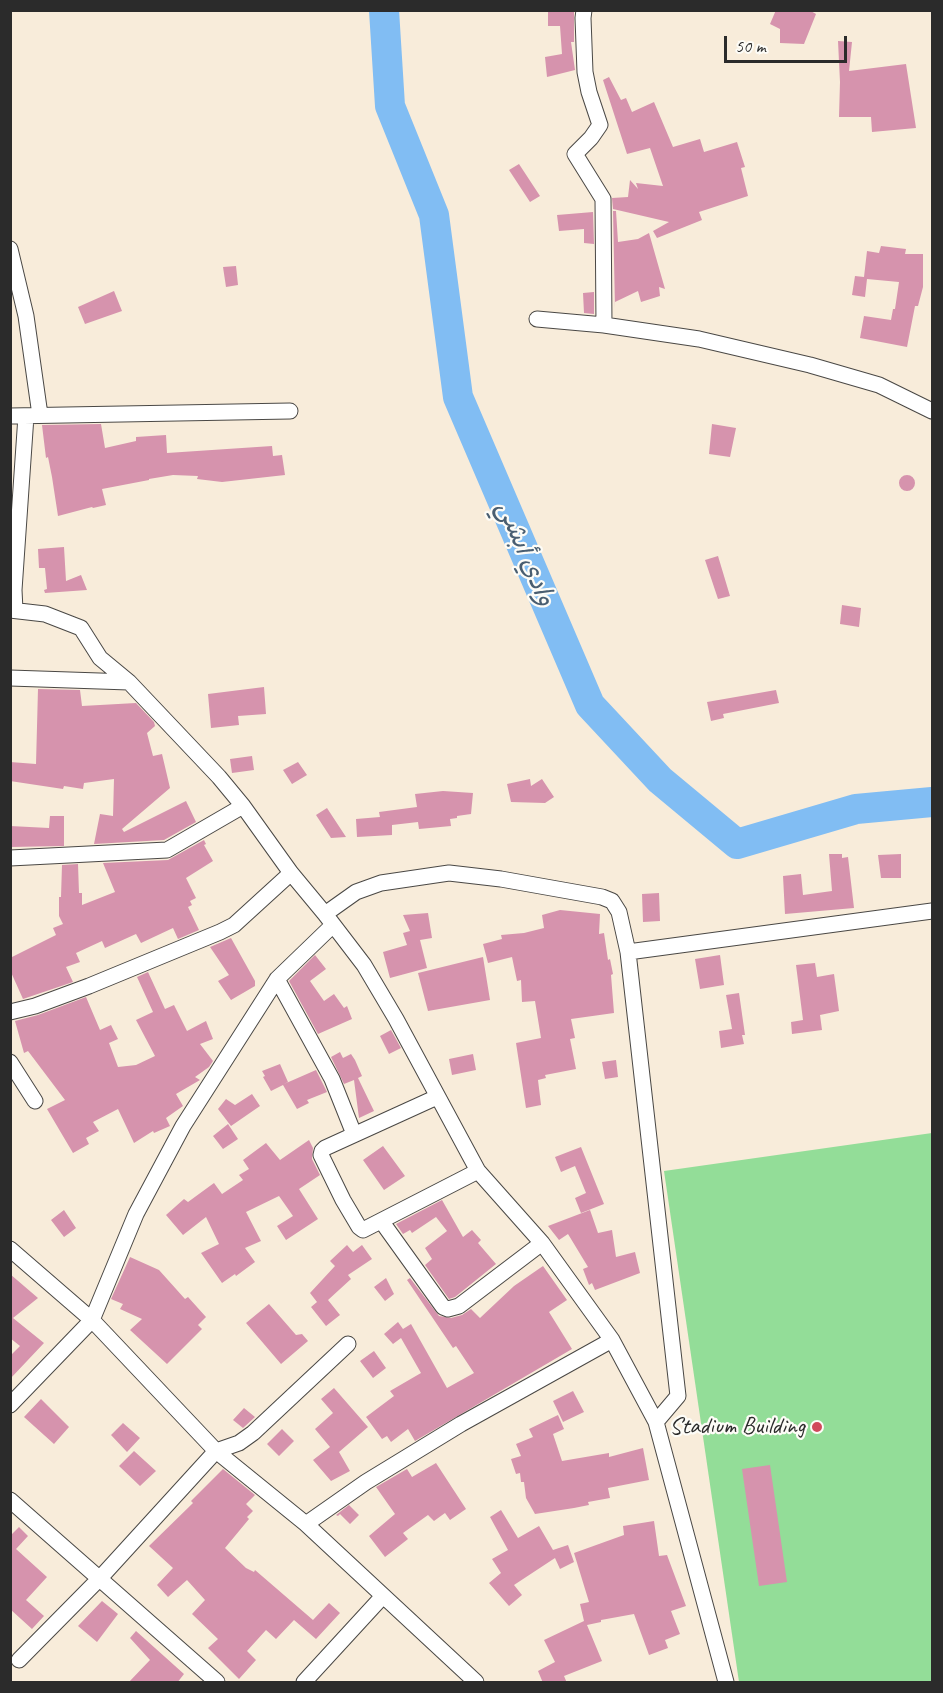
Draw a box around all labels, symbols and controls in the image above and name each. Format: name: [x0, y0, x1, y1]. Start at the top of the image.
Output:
scale bar: [727, 24, 850, 62]
text: 50 m: [735, 35, 766, 57]
water label: وادي أبشي: [489, 497, 561, 611]
place label: Stadium Building: [669, 1413, 805, 1441]
marker: Stadium Building: [810, 1420, 824, 1434]

